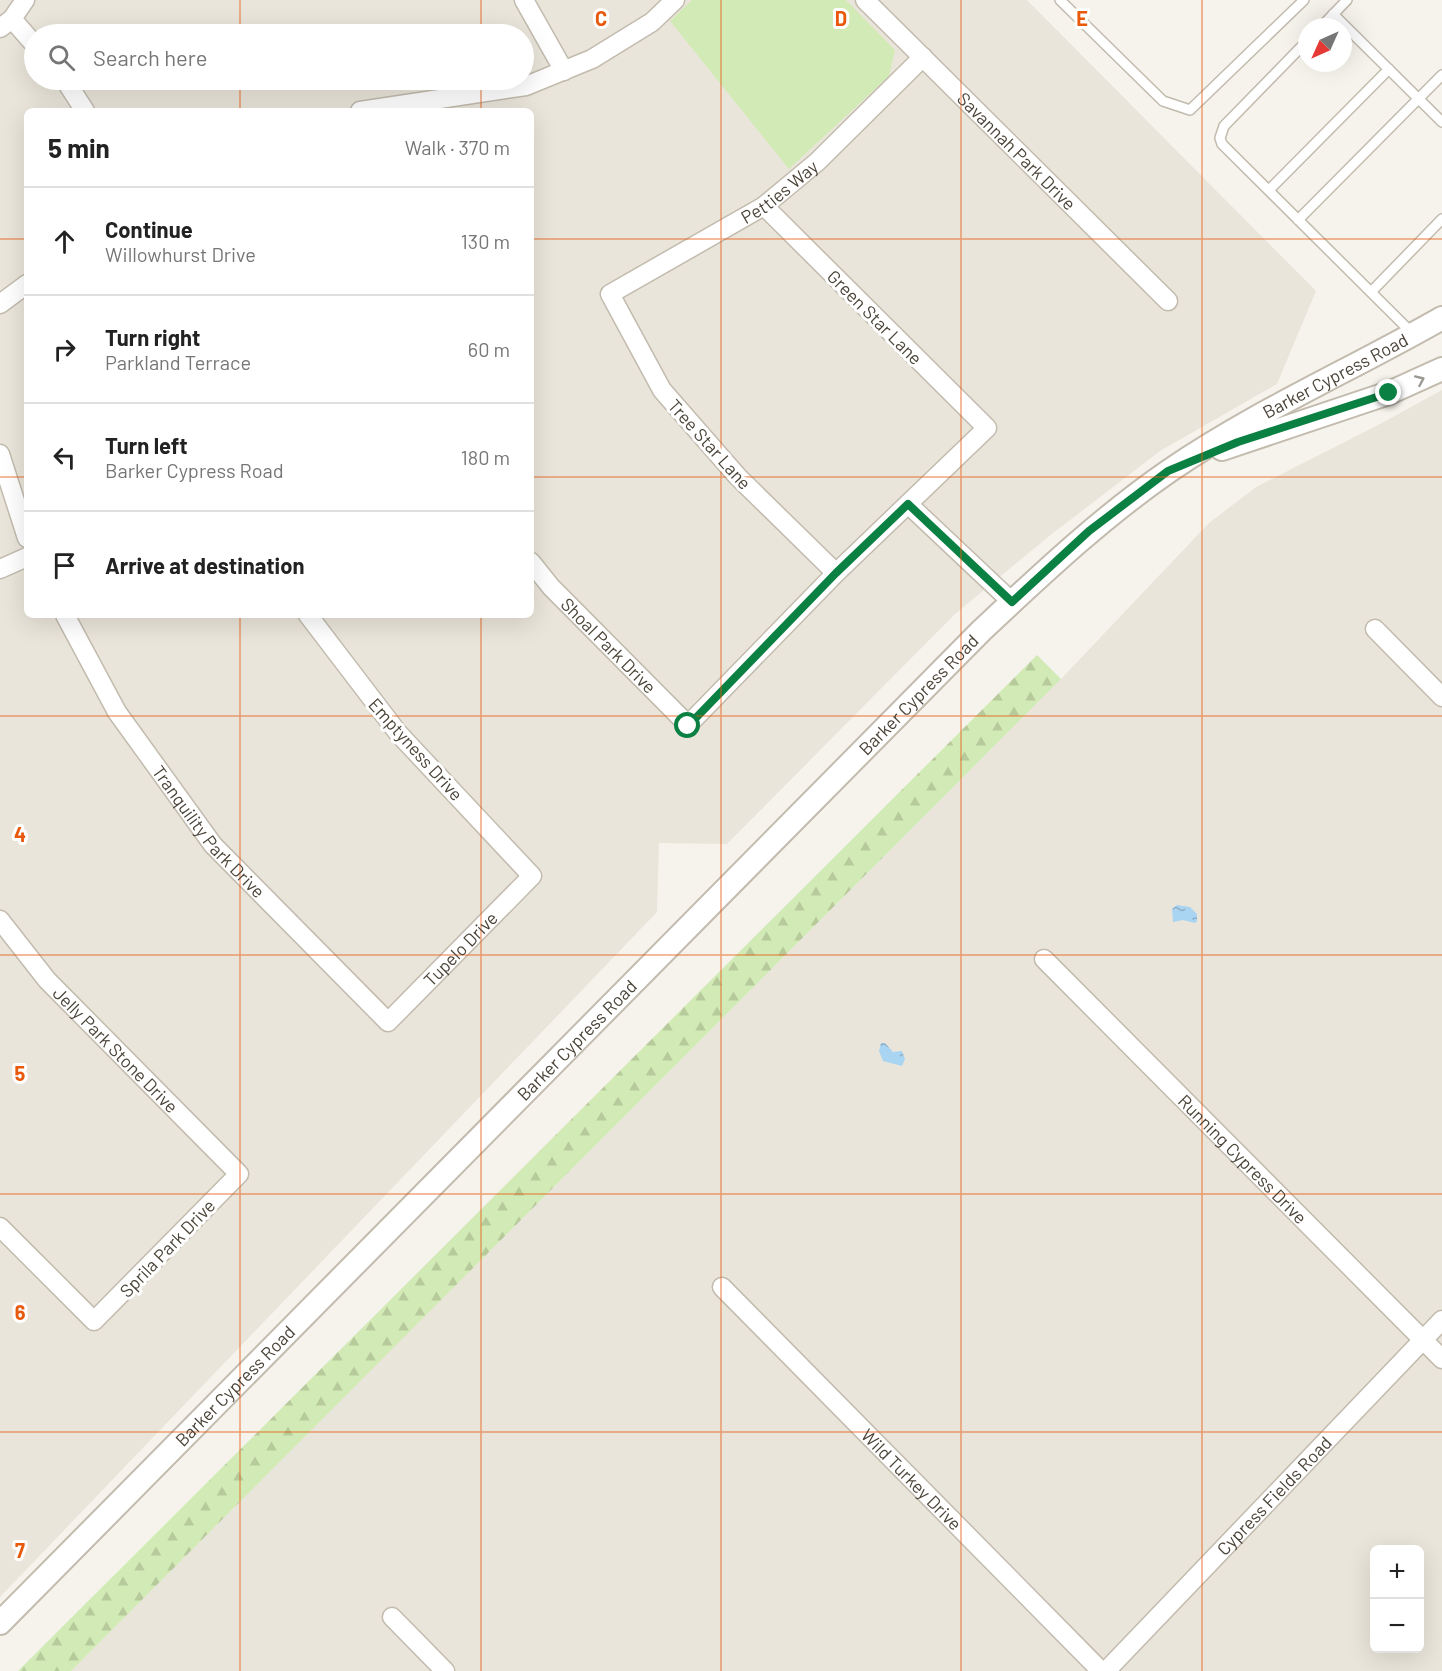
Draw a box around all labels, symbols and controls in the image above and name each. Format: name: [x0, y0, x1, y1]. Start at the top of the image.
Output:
text: C: [595, 6, 607, 30]
text: D: [835, 6, 847, 30]
text: E: [1076, 6, 1088, 30]
north arrow: [1298, 18, 1352, 72]
search box: [24, 24, 534, 90]
icon: search: [45, 41, 78, 74]
text: Search here: [93, 44, 207, 70]
street label: Savannah Park Drive: [953, 87, 1081, 214]
text: 5 min: [48, 132, 110, 163]
text: Walk · 370 m: [405, 135, 510, 159]
street label: Petties Way: [737, 155, 822, 228]
text: Continue: [105, 216, 193, 242]
icon: ahead: [48, 225, 81, 258]
text: 130 m: [461, 229, 510, 253]
text: Willowhurst Drive: [105, 242, 256, 266]
street label: Green Star Lane: [823, 265, 927, 369]
text: Turn right: [105, 324, 200, 350]
street label: Barker Cypress Road: [1259, 328, 1411, 423]
icon: right: [48, 333, 81, 366]
text: 60 m: [468, 337, 510, 361]
text: Parkland Terrace: [105, 350, 251, 374]
one-way arrow: [1414, 375, 1425, 387]
route end: [1375, 379, 1401, 405]
street label: Tree Star Lane: [664, 394, 756, 494]
text: Turn left: [105, 432, 188, 458]
icon: left: [48, 441, 81, 474]
text: 180 m: [461, 445, 510, 469]
text: Barker Cypress Road: [105, 458, 284, 482]
icon: arrive: [48, 549, 81, 582]
text: Arrive at destination: [105, 552, 304, 578]
street label: Shoal Park Drive: [557, 593, 661, 698]
street label: Barker Cypress Road: [854, 629, 983, 759]
street label: Emptyness Drive: [364, 693, 468, 805]
route start: [674, 712, 700, 738]
street label: Tranquility Park Drive: [148, 761, 270, 902]
text: 4: [14, 822, 26, 846]
street label: Tupelo Drive: [419, 907, 502, 991]
street label: Barker Cypress Road: [512, 975, 641, 1105]
street label: Jelly Park Stone Drive: [49, 982, 183, 1117]
text: 5: [15, 1061, 26, 1085]
street label: Running Cypress Drive: [1174, 1090, 1312, 1228]
street label: Sprila Park Drive: [115, 1194, 219, 1302]
text: 6: [15, 1300, 26, 1324]
street label: Barker Cypress Road: [170, 1321, 299, 1450]
street label: Wild Turkey Drive: [857, 1424, 966, 1535]
street label: Cypress Fields Road: [1212, 1431, 1336, 1560]
text: 7: [15, 1538, 25, 1562]
map controls: [1370, 1545, 1424, 1653]
button: +: [1370, 1545, 1424, 1599]
button: −: [1370, 1599, 1424, 1653]

